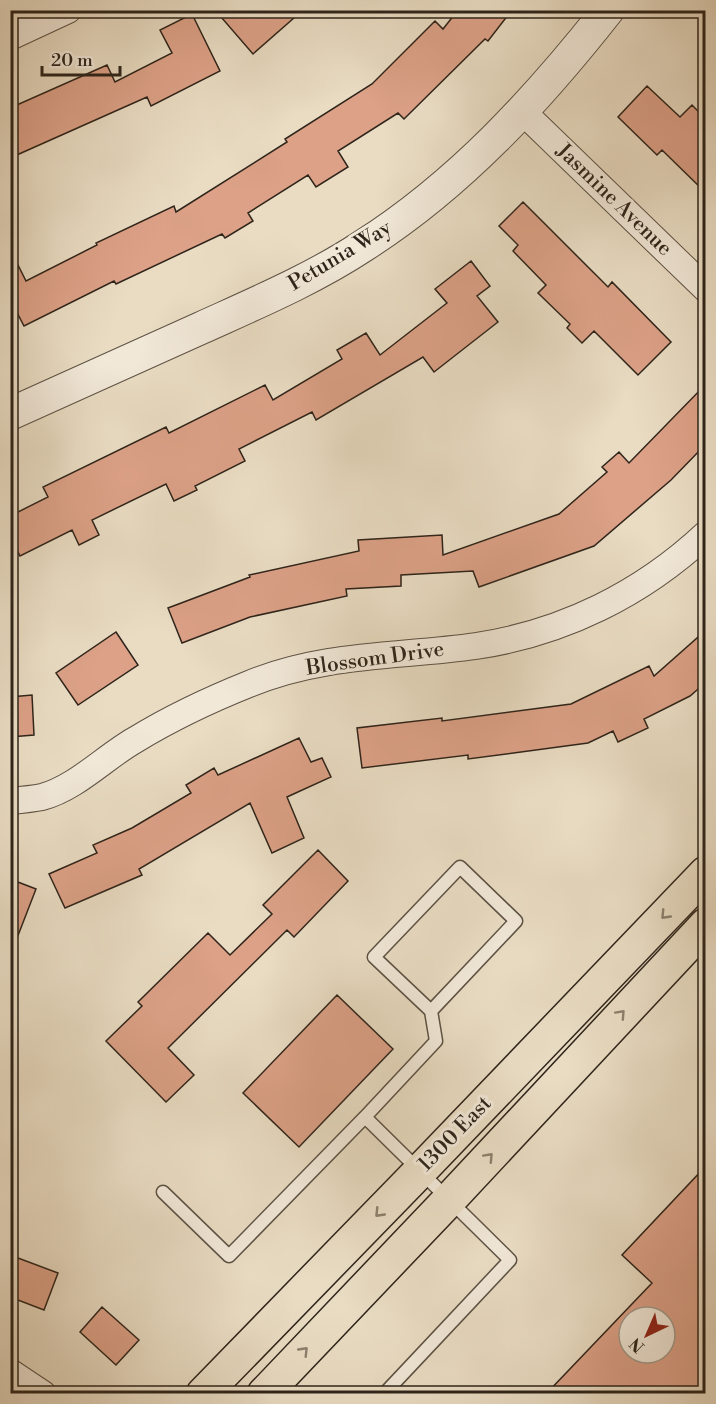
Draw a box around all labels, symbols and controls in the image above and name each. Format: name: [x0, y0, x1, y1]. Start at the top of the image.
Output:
scale bar: [42, 39, 120, 77]
text: 20 m: [51, 49, 93, 72]
street label: Jasmine Avenue: [550, 138, 677, 262]
street label: Petunia Way: [284, 215, 397, 297]
street label: Blossom Drive: [303, 636, 446, 682]
one-way arrow: [661, 908, 672, 919]
one-way arrow: [614, 1011, 625, 1021]
street label: 1300 East: [413, 1090, 498, 1177]
one-way arrow: [482, 1154, 493, 1164]
one-way arrow: [375, 1207, 386, 1217]
north arrow: [617, 1305, 677, 1365]
text: N: [626, 1333, 649, 1357]
one-way arrow: [297, 1348, 308, 1358]

